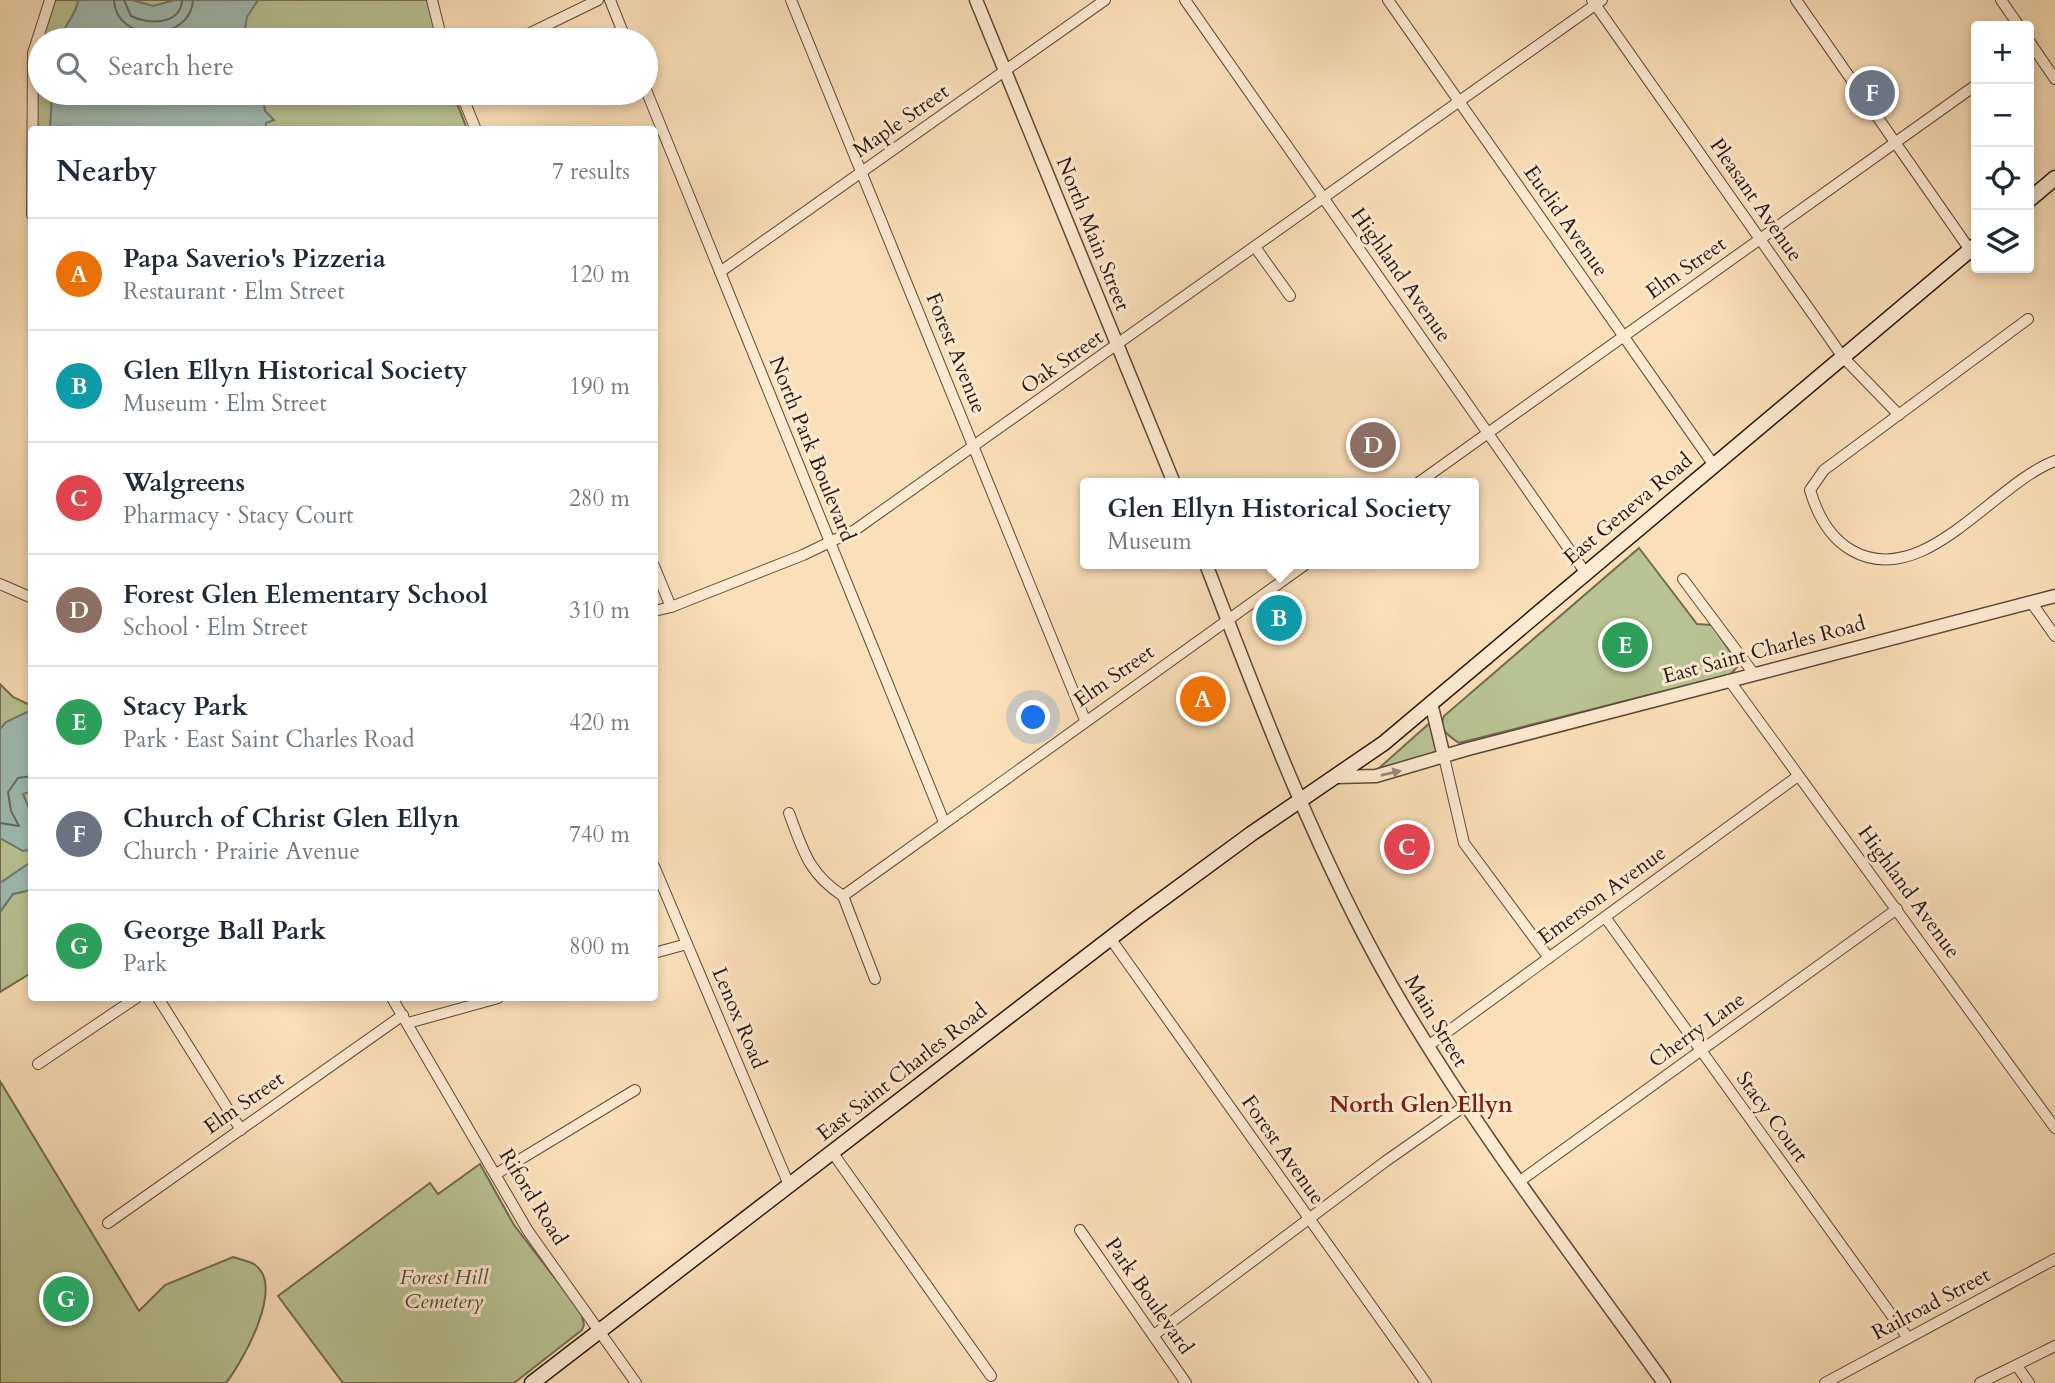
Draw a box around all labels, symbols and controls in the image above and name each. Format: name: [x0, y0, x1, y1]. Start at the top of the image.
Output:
map controls: [1971, 21, 2034, 273]
button: +: [1971, 21, 2034, 84]
search box: [28, 28, 658, 105]
icon: search: [52, 48, 90, 86]
text: Search here: [108, 49, 234, 84]
pin: F: [1849, 67, 1895, 119]
street label: Maple Street: [847, 77, 955, 165]
button: −: [1971, 84, 2034, 147]
street label: Pleasant Avenue: [1703, 132, 1809, 268]
button: locate: [1971, 147, 2034, 210]
text: Nearby: [56, 151, 157, 192]
street label: North Main Street: [1049, 153, 1137, 316]
text: 7 results: [552, 156, 630, 187]
street label: Euclid Avenue: [1517, 159, 1615, 283]
street label: Highland Avenue: [1344, 202, 1458, 348]
button: layers: [1971, 210, 2034, 273]
street label: Elm Street: [1640, 229, 1732, 306]
text: Papa Saverio's Pizzeria: [123, 241, 386, 276]
text: A: [70, 259, 88, 290]
text: 120 m: [569, 259, 630, 290]
text: Restaurant · Elm Street: [123, 276, 345, 307]
street label: Forest Avenue: [919, 288, 993, 418]
street label: Oak Street: [1015, 323, 1109, 401]
street label: North Park Boulevard: [762, 352, 862, 546]
text: Glen Ellyn Historical Society: [123, 353, 467, 388]
text: B: [71, 371, 87, 402]
text: 190 m: [569, 371, 630, 402]
text: Museum · Elm Street: [123, 388, 327, 419]
pin: D: [1350, 419, 1396, 471]
street label: East Geneva Road: [1557, 446, 1699, 572]
text: Walgreens: [123, 465, 245, 500]
popup: [1080, 478, 1479, 569]
text: C: [70, 483, 88, 514]
text: 280 m: [569, 483, 630, 514]
text: Glen Ellyn Historical Society: [1107, 491, 1452, 526]
text: Pharmacy · Stacy Court: [123, 500, 354, 531]
text: Museum: [1107, 526, 1192, 557]
text: Forest Glen Elementary School: [123, 577, 488, 612]
pin: B: [1256, 592, 1302, 644]
text: D: [69, 595, 89, 626]
text: 310 m: [569, 595, 630, 626]
street label: East Saint Charles Road: [1659, 609, 1869, 691]
text: School · Elm Street: [123, 612, 308, 643]
pin: E: [1602, 619, 1648, 671]
street label: Elm Street: [1068, 637, 1160, 714]
pin: A: [1180, 673, 1226, 725]
text: Stacy Park: [123, 689, 248, 724]
your location: [1016, 700, 1050, 734]
text: E: [72, 707, 86, 738]
text: 420 m: [569, 707, 630, 738]
text: Park · East Saint Charles Road: [123, 724, 414, 755]
one-way arrow: [1380, 767, 1402, 778]
text: Church of Christ Glen Ellyn: [123, 801, 459, 836]
text: F: [72, 819, 86, 850]
text: 740 m: [569, 819, 630, 850]
street label: Highland Avenue: [1851, 820, 1967, 964]
pin: C: [1384, 821, 1430, 873]
text: Church · Prairie Avenue: [123, 836, 360, 867]
street label: Emerson Avenue: [1532, 839, 1672, 951]
text: George Ball Park: [123, 913, 326, 948]
text: G: [70, 931, 88, 962]
text: 800 m: [569, 931, 630, 962]
text: Park: [123, 948, 167, 979]
street label: Lenox Road: [705, 963, 773, 1073]
street label: Main Street: [1397, 969, 1475, 1073]
street label: Cherry Lane: [1643, 985, 1751, 1075]
street label: East Saint Charles Road: [811, 996, 993, 1148]
street label: Elm Street: [198, 1064, 290, 1141]
street label: Stacy Court: [1729, 1066, 1815, 1169]
street label: Forest Avenue: [1234, 1089, 1332, 1211]
district label: North Glen Ellyn: [1329, 1089, 1513, 1120]
street label: Riford Road: [492, 1143, 574, 1251]
street label: Park Boulevard: [1098, 1232, 1200, 1360]
street label: Railroad Street: [1867, 1260, 1996, 1347]
park label: Forest Hill Cemetery: [400, 1263, 489, 1316]
pin: G: [43, 1273, 89, 1325]

